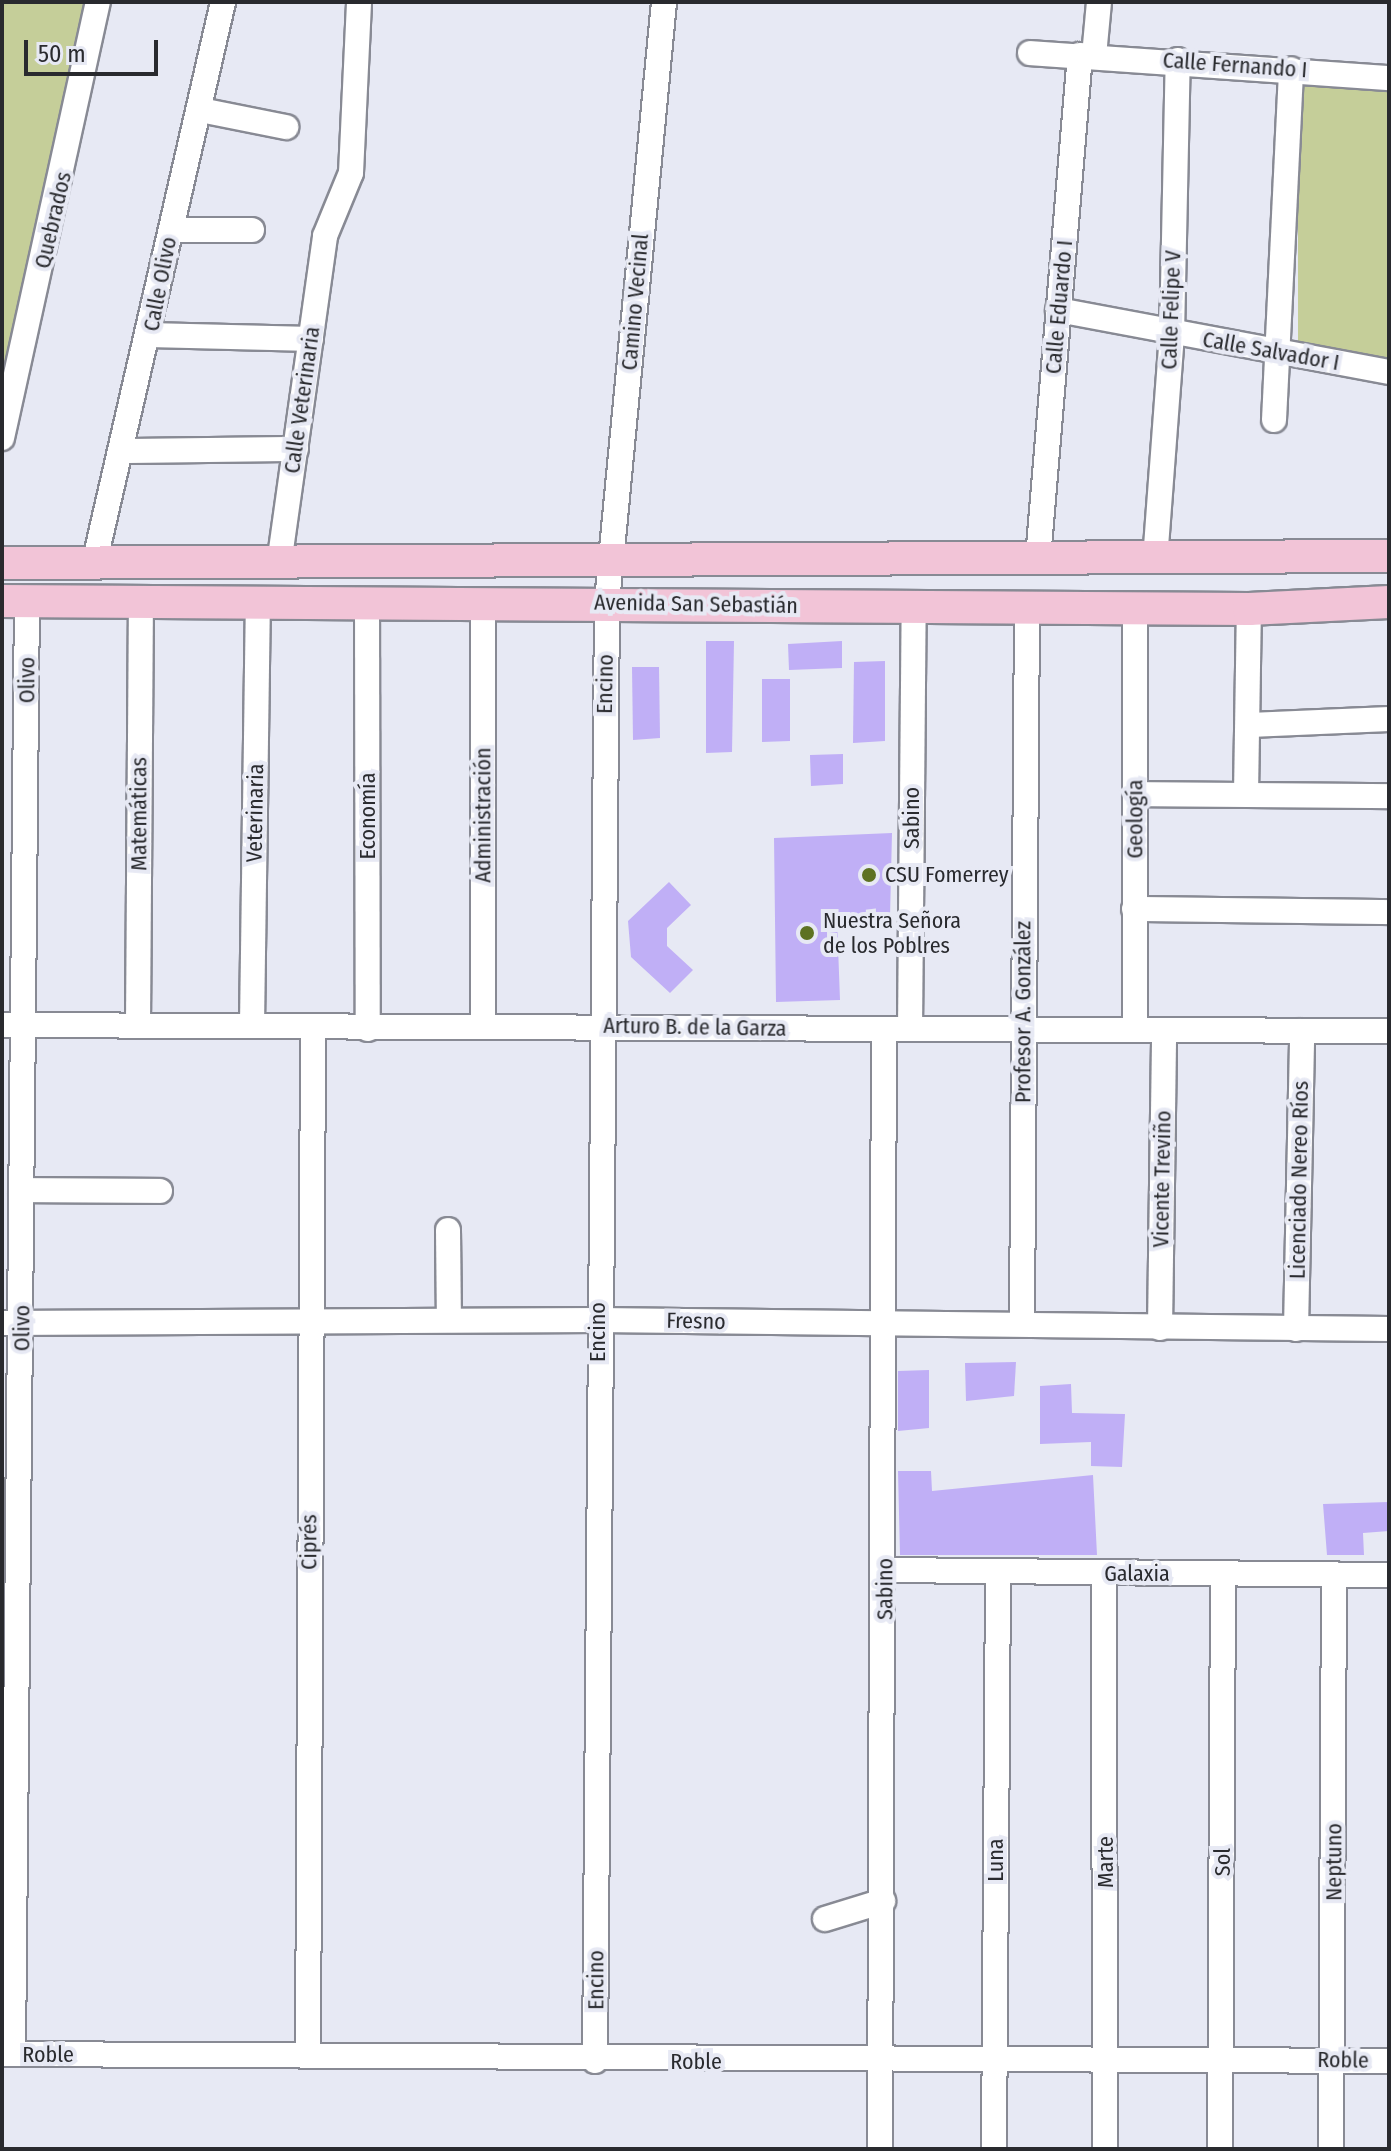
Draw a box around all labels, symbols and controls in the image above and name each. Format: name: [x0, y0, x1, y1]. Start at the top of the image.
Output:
scale bar: [28, 24, 162, 74]
text: 50 m: [38, 40, 86, 68]
street label: Calle Fernando I: [1162, 47, 1308, 83]
street label: Quebrados: [29, 169, 77, 271]
street label: Camino Vecinal: [616, 233, 654, 371]
street label: Calle Olivo: [138, 235, 182, 333]
street label: Calle Eduardo I: [1040, 239, 1078, 375]
street label: Calle Felipe V: [1156, 250, 1186, 370]
street label: Calle Veterinaria: [279, 325, 325, 475]
street label: Calle Salvador I: [1201, 326, 1341, 376]
street label: Avenida San Sebastián: [594, 589, 798, 619]
street label: Encino: [591, 654, 619, 714]
street label: Olivo: [14, 657, 40, 703]
street label: Administración: [470, 747, 496, 883]
street label: Matemáticas: [126, 757, 152, 871]
street label: Veterinaria: [241, 763, 269, 863]
street label: Economía: [355, 773, 381, 859]
street label: Geología: [1122, 780, 1148, 858]
street label: Sabino: [899, 787, 925, 849]
place label: CSU Fomerrey: [885, 862, 1009, 888]
marker: CSU Fomerrey: [860, 866, 878, 884]
place label: Nuestra Señora de los Poblres: [823, 907, 961, 958]
street label: Profesor A. González: [1010, 921, 1036, 1103]
marker: Nuestra Señora de los Poblres: [798, 924, 816, 942]
street label: Arturo B. de la Garza: [603, 1012, 787, 1042]
street label: Licenciado Nereo Ríos: [1284, 1081, 1314, 1279]
street label: Vicente Treviño: [1148, 1110, 1176, 1248]
street label: Encino: [585, 1302, 611, 1362]
street label: Olivo: [9, 1305, 35, 1351]
street label: Fresno: [666, 1307, 726, 1335]
street label: Ciprés: [296, 1514, 322, 1570]
street label: Sabino: [872, 1558, 898, 1620]
street label: Galaxia: [1104, 1561, 1170, 1587]
street label: Neptuno: [1321, 1823, 1347, 1901]
street label: Marte: [1093, 1836, 1119, 1888]
street label: Luna: [983, 1838, 1009, 1882]
street label: Sol: [1210, 1848, 1236, 1876]
street label: Encino: [583, 1950, 609, 2010]
street label: Roble: [22, 2042, 74, 2068]
street label: Roble: [1317, 2046, 1369, 2074]
street label: Roble: [670, 2049, 722, 2075]

